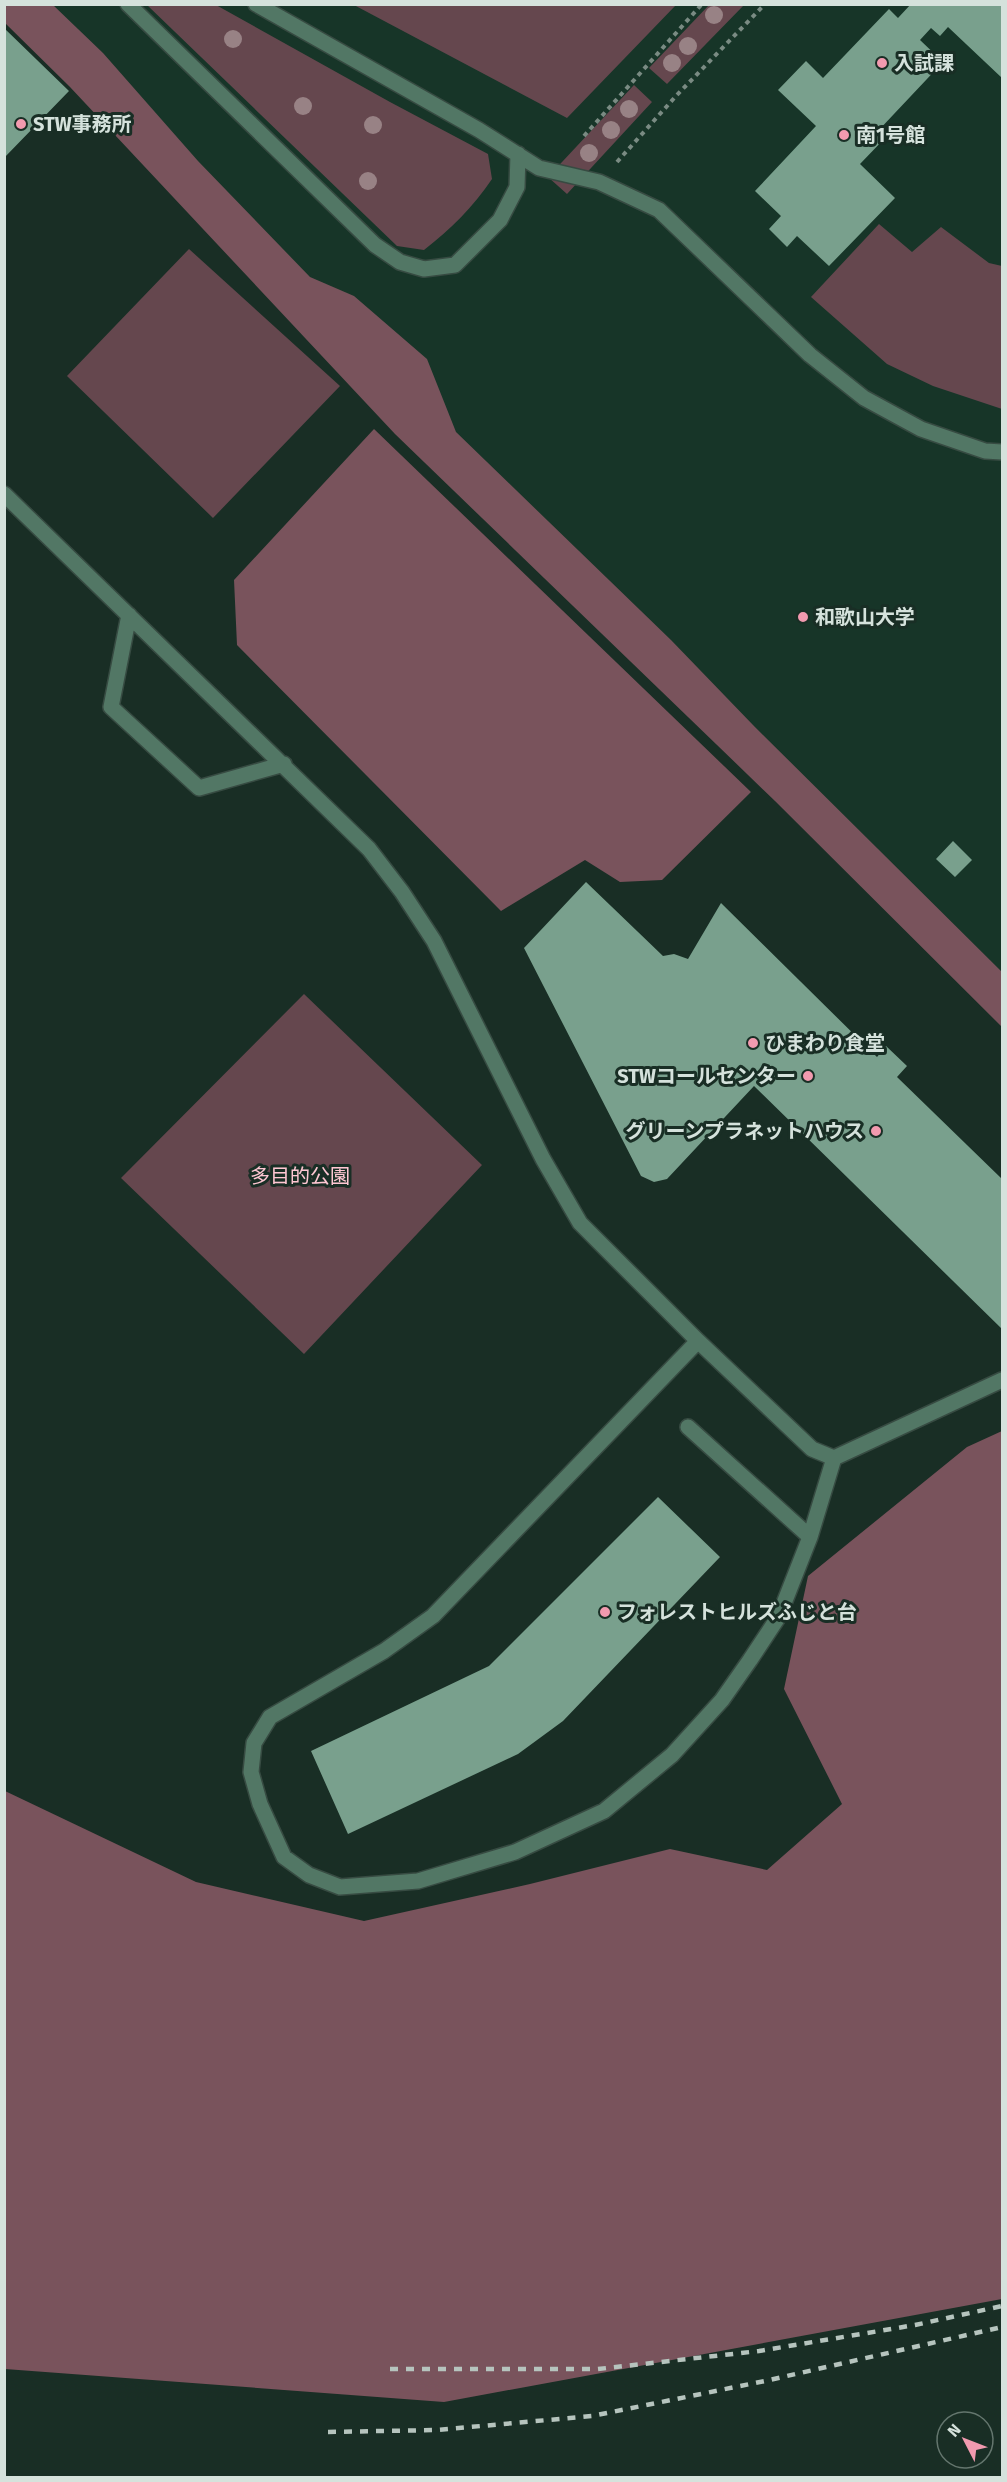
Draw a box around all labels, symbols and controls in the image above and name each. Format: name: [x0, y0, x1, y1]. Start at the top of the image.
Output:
place label: 入試課: [894, 51, 954, 75]
marker: 入試課: [875, 56, 889, 70]
place label: STW事務所: [33, 112, 132, 136]
marker: STW事務所: [14, 117, 28, 131]
place label: 南1号館: [856, 123, 925, 147]
marker: 南1号館: [837, 128, 851, 142]
place label: 和歌山大学: [815, 605, 915, 629]
marker: 和歌山大学: [796, 610, 810, 624]
place label: ひまわり食堂: [765, 1031, 885, 1055]
marker: ひまわり食堂: [746, 1036, 760, 1050]
place label: STWコールセンター: [617, 1064, 796, 1088]
marker: STWコールセンター: [801, 1069, 815, 1083]
place label: グリーンプラネットハウス: [626, 1119, 864, 1143]
marker: グリーンプラネットハウス: [869, 1124, 883, 1138]
park label: 多目的公園: [250, 1164, 350, 1188]
place label: フォレストヒルズふじと台: [617, 1600, 857, 1624]
marker: フォレストヒルズふじと台: [598, 1605, 612, 1619]
north arrow: [935, 2410, 995, 2470]
text: N: [944, 2420, 965, 2441]

